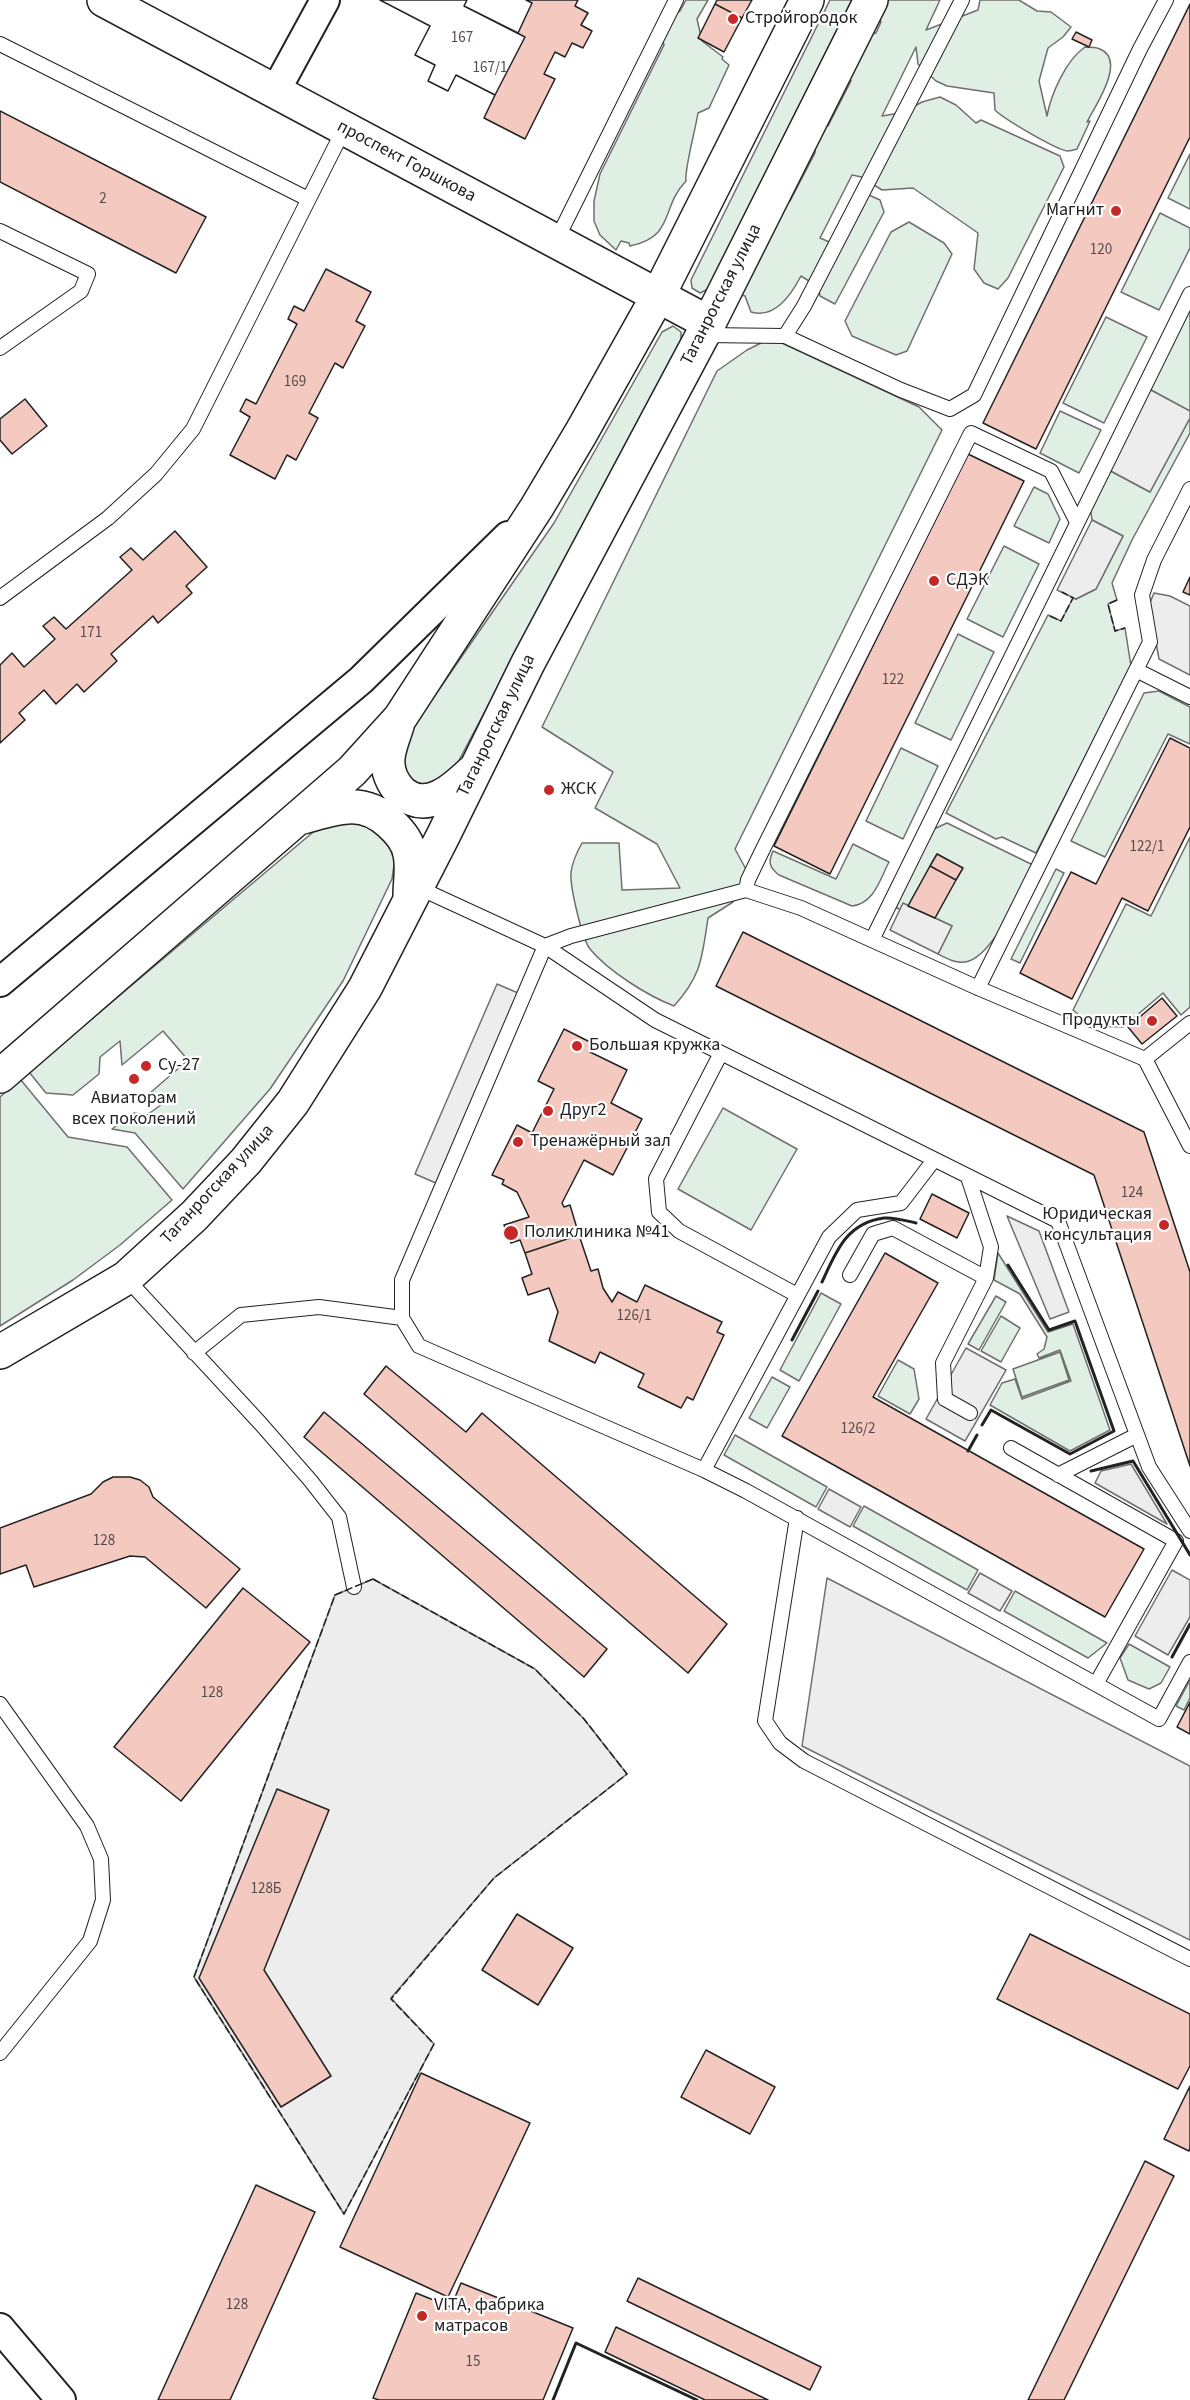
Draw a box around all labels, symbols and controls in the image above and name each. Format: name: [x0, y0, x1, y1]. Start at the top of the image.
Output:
place label: Стройгородок: [745, 8, 857, 30]
marker: Стройгородок: [726, 12, 740, 26]
house number: 167: [451, 30, 473, 48]
house number: 167/1: [472, 60, 508, 78]
street label: проспект Горшкова: [333, 116, 479, 208]
house number: 2: [99, 191, 107, 209]
place label: Магнит: [1046, 200, 1104, 222]
marker: Магнит: [1109, 204, 1123, 218]
street label: Таганрогская улица: [677, 221, 767, 369]
house number: 120: [1090, 242, 1112, 260]
house number: 169: [284, 374, 306, 392]
place label: СДЭК: [946, 570, 988, 592]
marker: СДЭК: [927, 574, 941, 588]
house number: 171: [80, 625, 102, 643]
street label: Таганрогская улица: [453, 651, 541, 801]
house number: 122: [882, 672, 904, 690]
place label: ЖСК: [561, 779, 596, 801]
marker: ЖСК: [542, 783, 556, 797]
house number: 122/1: [1129, 839, 1165, 857]
place label: Продукты: [1062, 1010, 1140, 1032]
marker: Продукты: [1145, 1014, 1159, 1028]
place label: Большая кружка: [589, 1035, 720, 1057]
marker: Большая кружка: [570, 1039, 584, 1053]
place label: Су-27: [158, 1055, 200, 1077]
marker: Су-27: [139, 1059, 153, 1073]
marker: Авиаторам всех поколений: [127, 1072, 141, 1086]
place label: Авиаторам всех поколений: [72, 1088, 196, 1130]
place label: Друг2: [560, 1100, 607, 1122]
marker: Друг2: [541, 1104, 555, 1118]
street label: Таганрогская улица: [157, 1121, 279, 1249]
place label: Тренажёрный зал: [530, 1131, 671, 1153]
marker: Тренажёрный зал: [511, 1135, 525, 1149]
house number: 124: [1121, 1185, 1143, 1203]
place label: Юридическая консультация: [1042, 1204, 1152, 1246]
marker: Юридическая консультация: [1157, 1218, 1171, 1232]
place label: Поликлиника №41: [524, 1222, 669, 1244]
marker: Поликлиника №41: [502, 1224, 520, 1242]
house number: 126/1: [616, 1308, 652, 1326]
house number: 126/2: [840, 1421, 876, 1439]
house number: 128: [93, 1533, 115, 1551]
house number: 128: [201, 1685, 223, 1703]
house number: 128Б: [250, 1881, 282, 1899]
place label: VITA, фабрика матрасов: [434, 2295, 545, 2338]
house number: 128: [226, 2297, 248, 2315]
marker: VITA, фабрика матрасов: [415, 2309, 429, 2323]
house number: 15: [466, 2354, 480, 2372]

